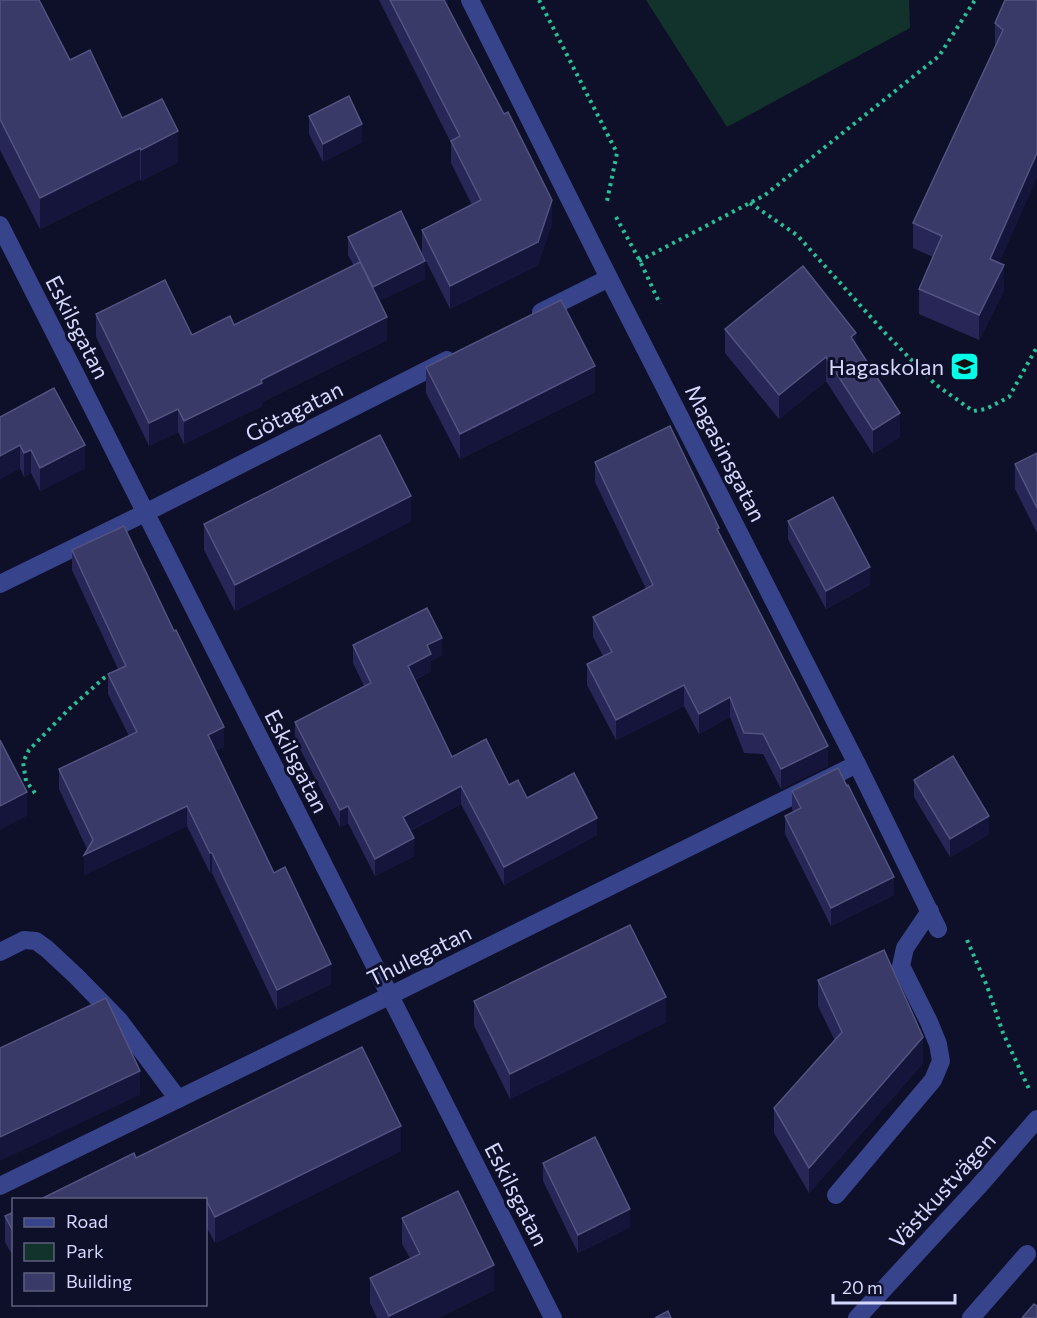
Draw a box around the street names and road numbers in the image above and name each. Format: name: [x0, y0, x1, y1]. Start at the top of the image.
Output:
street label: Eskilsgatan: [40, 271, 116, 383]
street label: Götagatan: [241, 375, 347, 447]
street label: Magasinsgatan: [680, 380, 772, 526]
street label: Eskilsgatan: [259, 705, 335, 817]
street label: Thulegatan: [362, 918, 476, 992]
street label: Västkustvägen: [883, 1127, 1001, 1253]
street label: Eskilsgatan: [479, 1138, 555, 1250]

